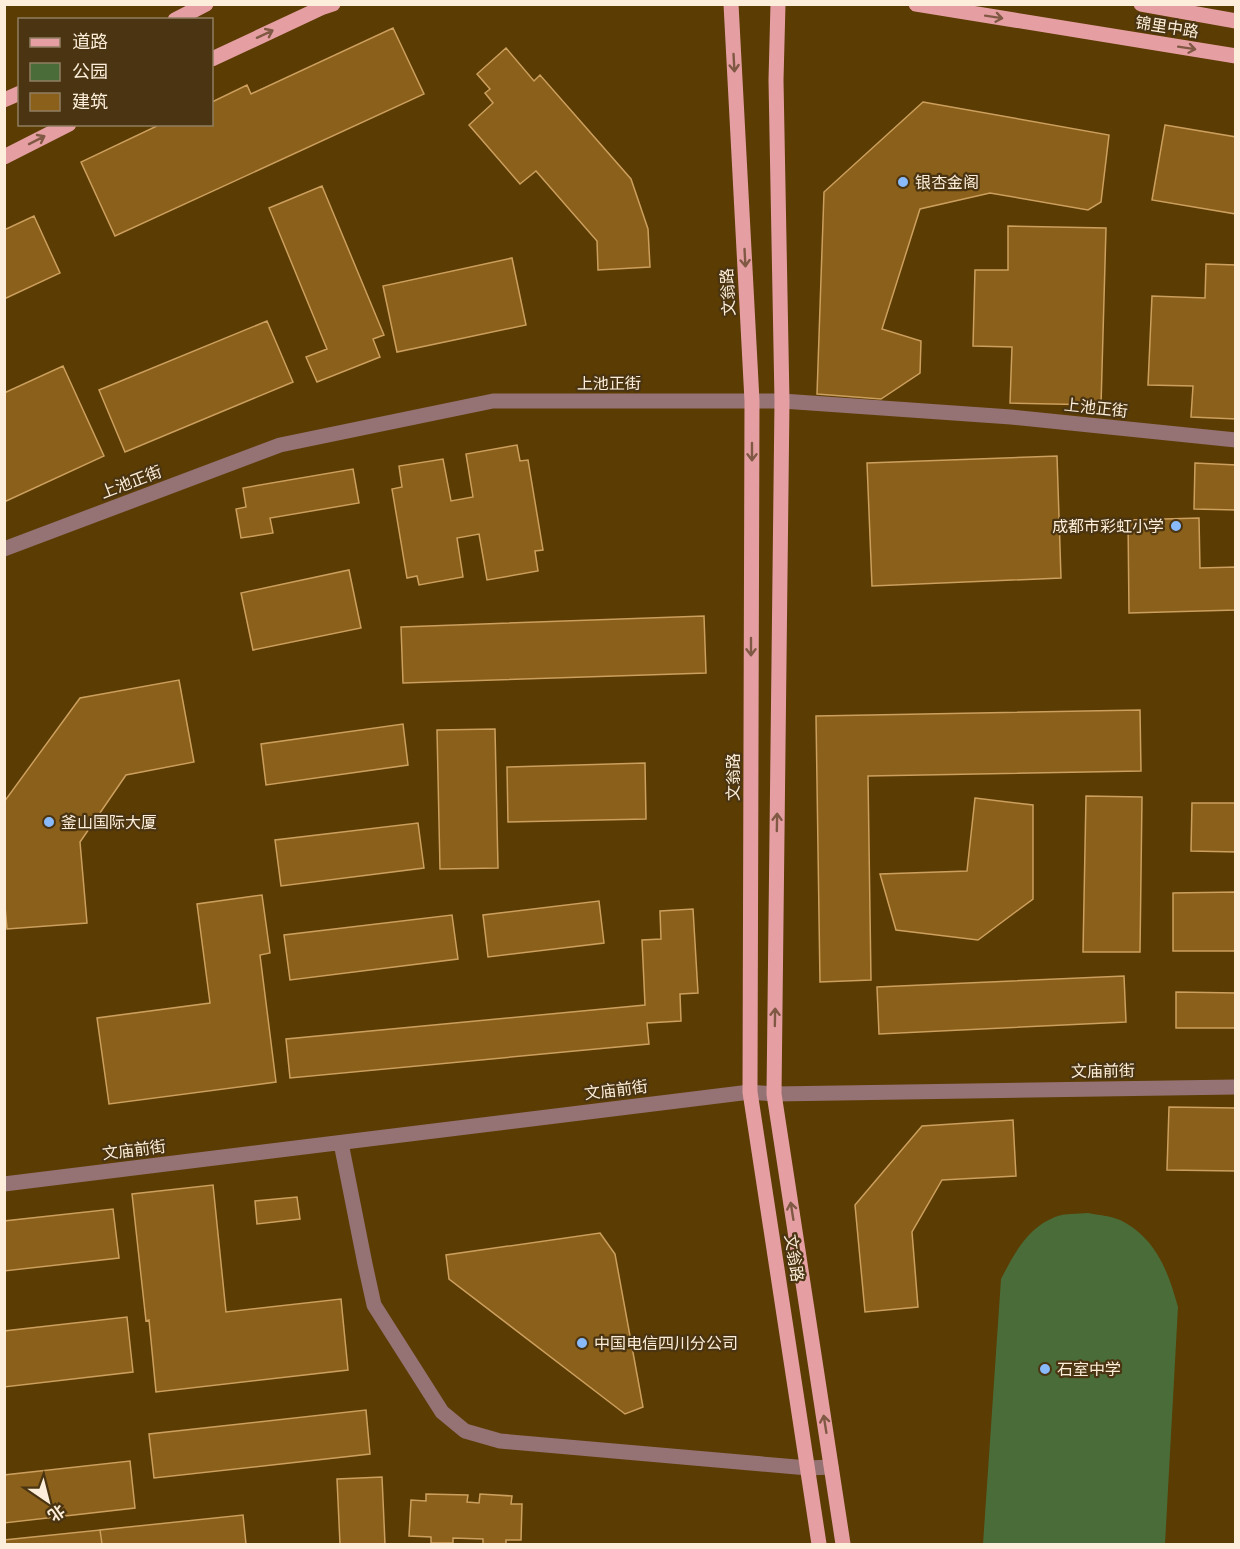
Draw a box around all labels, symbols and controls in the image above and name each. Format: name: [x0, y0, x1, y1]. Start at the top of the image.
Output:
one-way arrow: [984, 12, 1004, 23]
street label: 锦里中路: [1134, 13, 1200, 41]
legend: [18, 18, 213, 126]
one-way arrow: [255, 28, 273, 39]
text: 道路: [72, 31, 108, 52]
one-way arrow: [1176, 43, 1196, 54]
one-way arrow: [729, 52, 740, 72]
text: 公园: [72, 61, 108, 82]
text: 建筑: [72, 91, 108, 112]
one-way arrow: [27, 134, 45, 146]
place label: 银杏金阁: [915, 173, 979, 192]
marker: 银杏金阁: [896, 175, 910, 189]
one-way arrow: [739, 247, 750, 267]
street label: 文翁路: [717, 268, 739, 316]
street label: 上池正街: [577, 374, 641, 393]
street label: 上池正街: [1063, 395, 1129, 421]
one-way arrow: [746, 442, 758, 462]
street label: 上池正街: [98, 462, 164, 502]
place label: 成都市彩虹小学: [1052, 517, 1164, 536]
marker: 成都市彩虹小学: [1169, 519, 1183, 533]
one-way arrow: [745, 637, 757, 657]
street label: 文翁路: [724, 753, 743, 801]
place label: 釜山国际大厦: [61, 813, 157, 832]
one-way arrow: [772, 813, 783, 833]
marker: 釜山国际大厦: [42, 815, 56, 829]
one-way arrow: [769, 1008, 781, 1028]
street label: 文庙前街: [1071, 1061, 1135, 1081]
street label: 文庙前街: [583, 1077, 649, 1103]
street label: 文庙前街: [101, 1137, 167, 1163]
one-way arrow: [787, 1201, 798, 1221]
street label: 文翁路: [781, 1233, 807, 1283]
place label: 中国电信四川分公司: [594, 1334, 738, 1353]
marker: 中国电信四川分公司: [575, 1336, 589, 1350]
place label: 石室中学: [1057, 1360, 1121, 1379]
marker: 石室中学: [1038, 1362, 1052, 1376]
one-way arrow: [819, 1415, 830, 1435]
north arrow: [18, 1471, 78, 1531]
text: 北: [44, 1501, 68, 1525]

